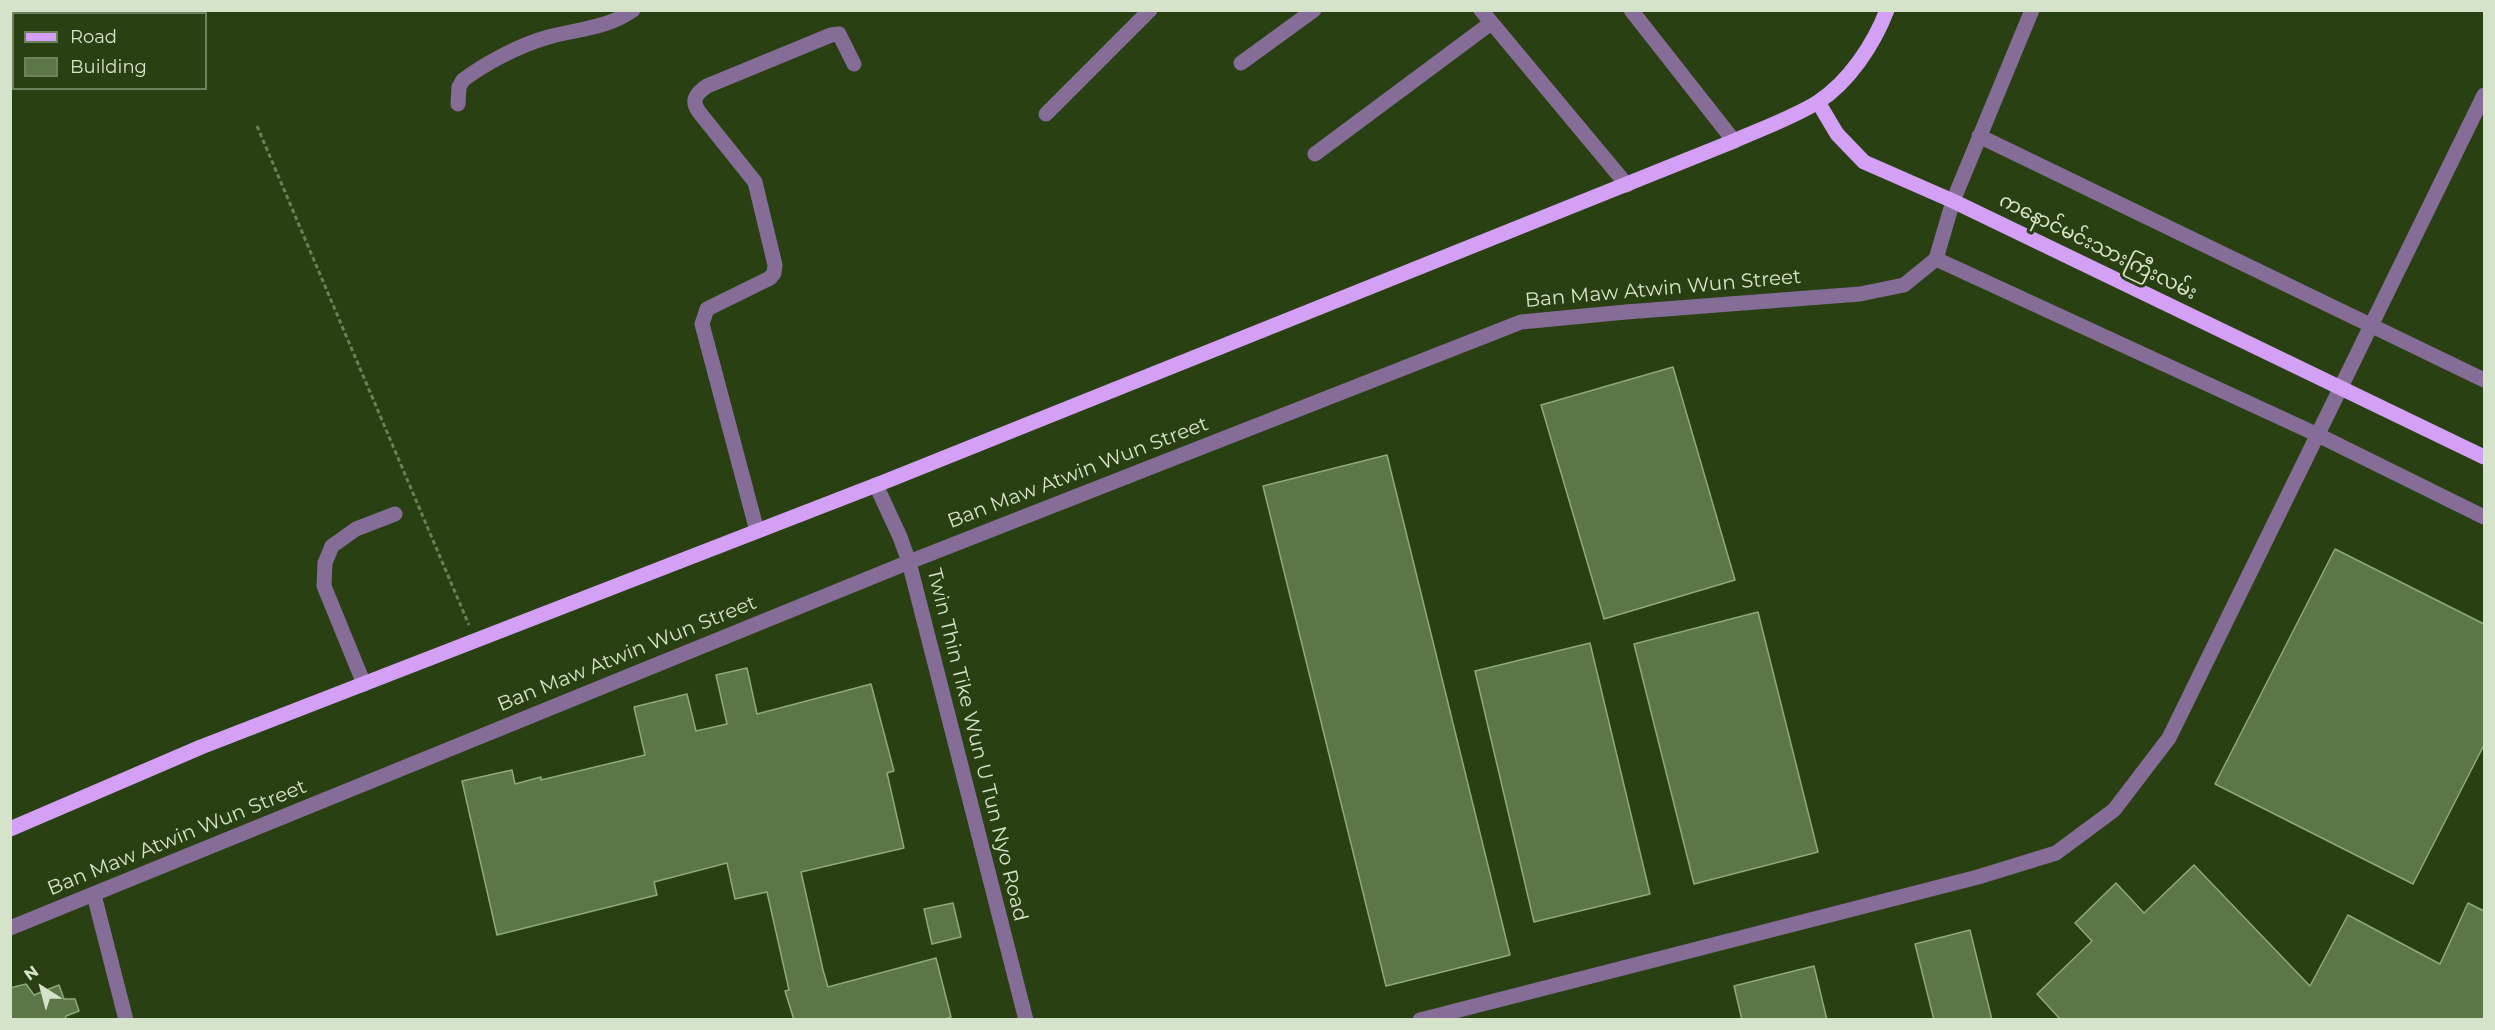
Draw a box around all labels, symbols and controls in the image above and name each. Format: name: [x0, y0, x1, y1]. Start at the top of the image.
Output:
legend: [12, 12, 207, 90]
text: Road: [70, 26, 117, 48]
text: Building: [70, 56, 147, 78]
street label: ကနောင်မင်းသားကြီးလမ်း: [1995, 189, 2201, 305]
street label: Ban Maw Atwin Wun Street: [1524, 265, 1802, 313]
street label: Ban Maw Atwin Wun Street: [944, 412, 1212, 534]
street label: Twin Thin Tike Wun U Tun Nyo Road: [922, 566, 1032, 924]
street label: Ban Maw Atwin Wun Street: [494, 591, 760, 717]
street label: Ban Maw Atwin Wun Street: [44, 775, 310, 901]
north arrow: [12, 958, 72, 1018]
text: N: [20, 962, 42, 985]

